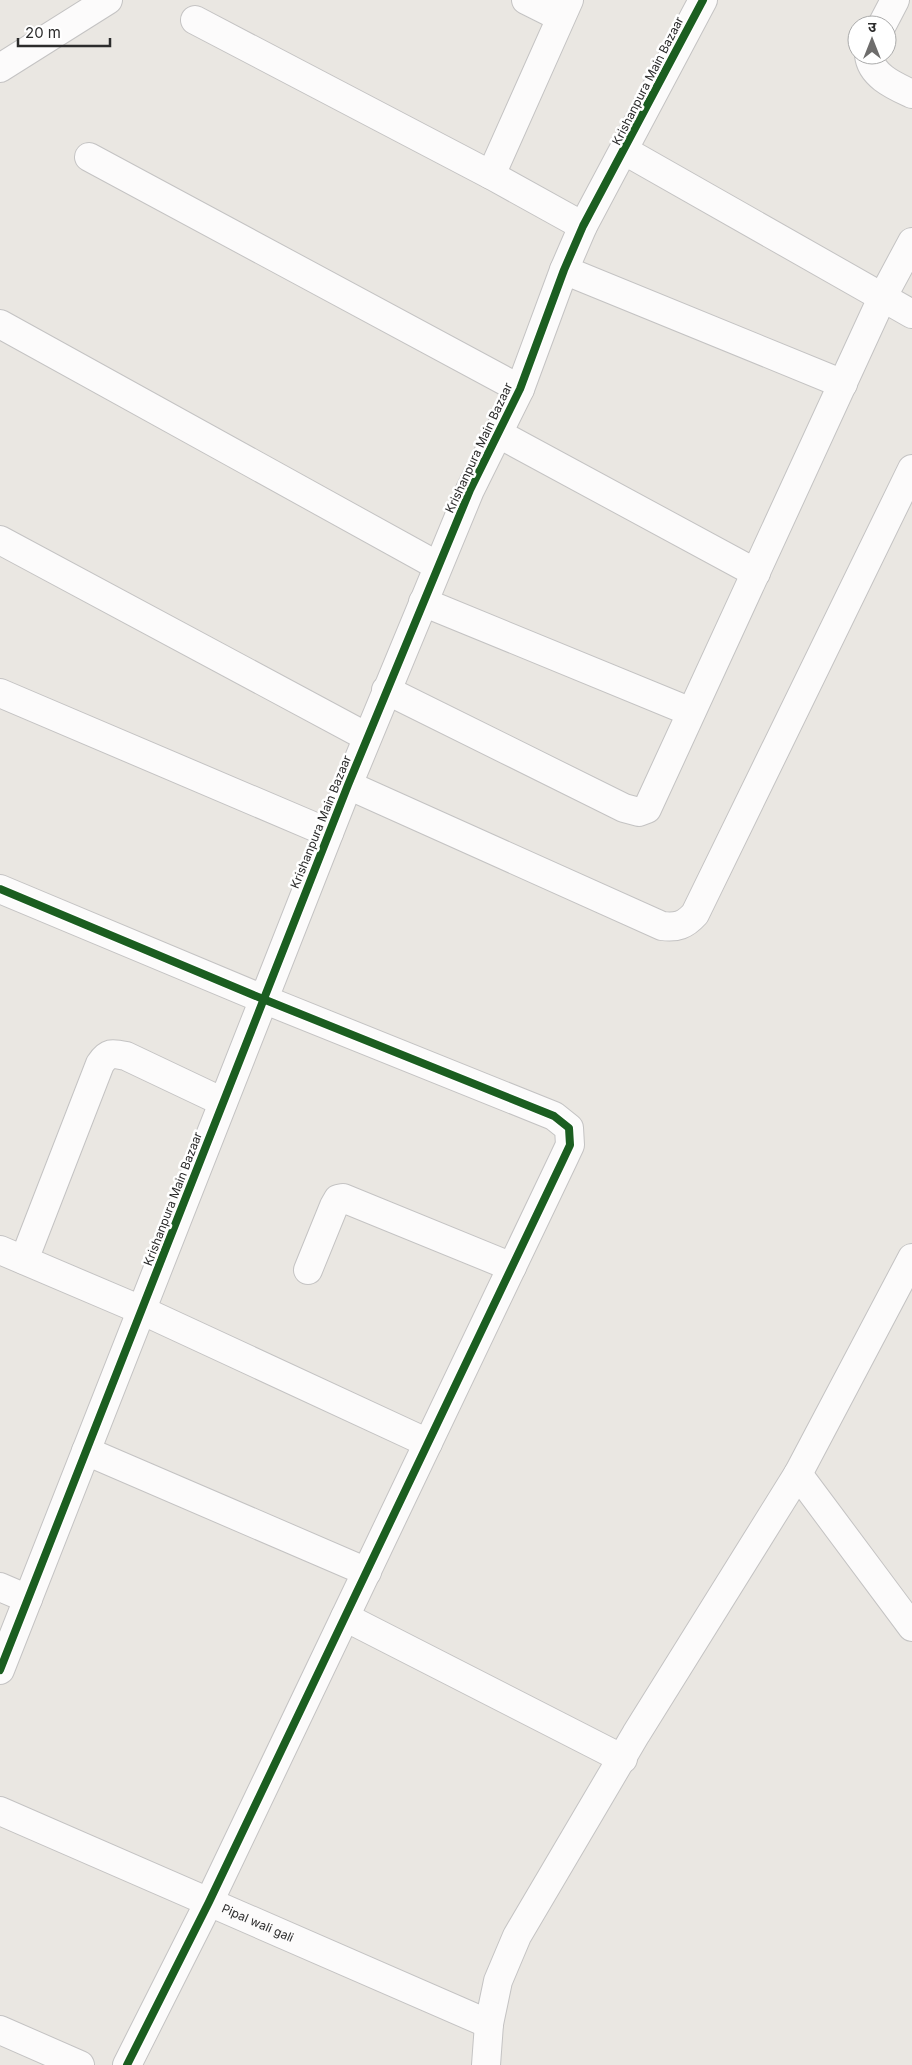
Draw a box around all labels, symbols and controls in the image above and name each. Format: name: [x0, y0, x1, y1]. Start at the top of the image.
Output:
street label: Krishanpura Main Bazaar: [609, 14, 687, 148]
scale bar: [18, 15, 110, 47]
north arrow: [847, 15, 897, 65]
text: उ: [868, 18, 877, 35]
text: 20 m: [25, 23, 61, 42]
street label: Krishanpura Main Bazaar: [442, 380, 516, 515]
street label: Krishanpura Main Bazaar: [287, 753, 354, 891]
street label: Krishanpura Main Bazaar: [140, 1129, 205, 1268]
street label: Pipal wali gali: [220, 1901, 296, 1945]

